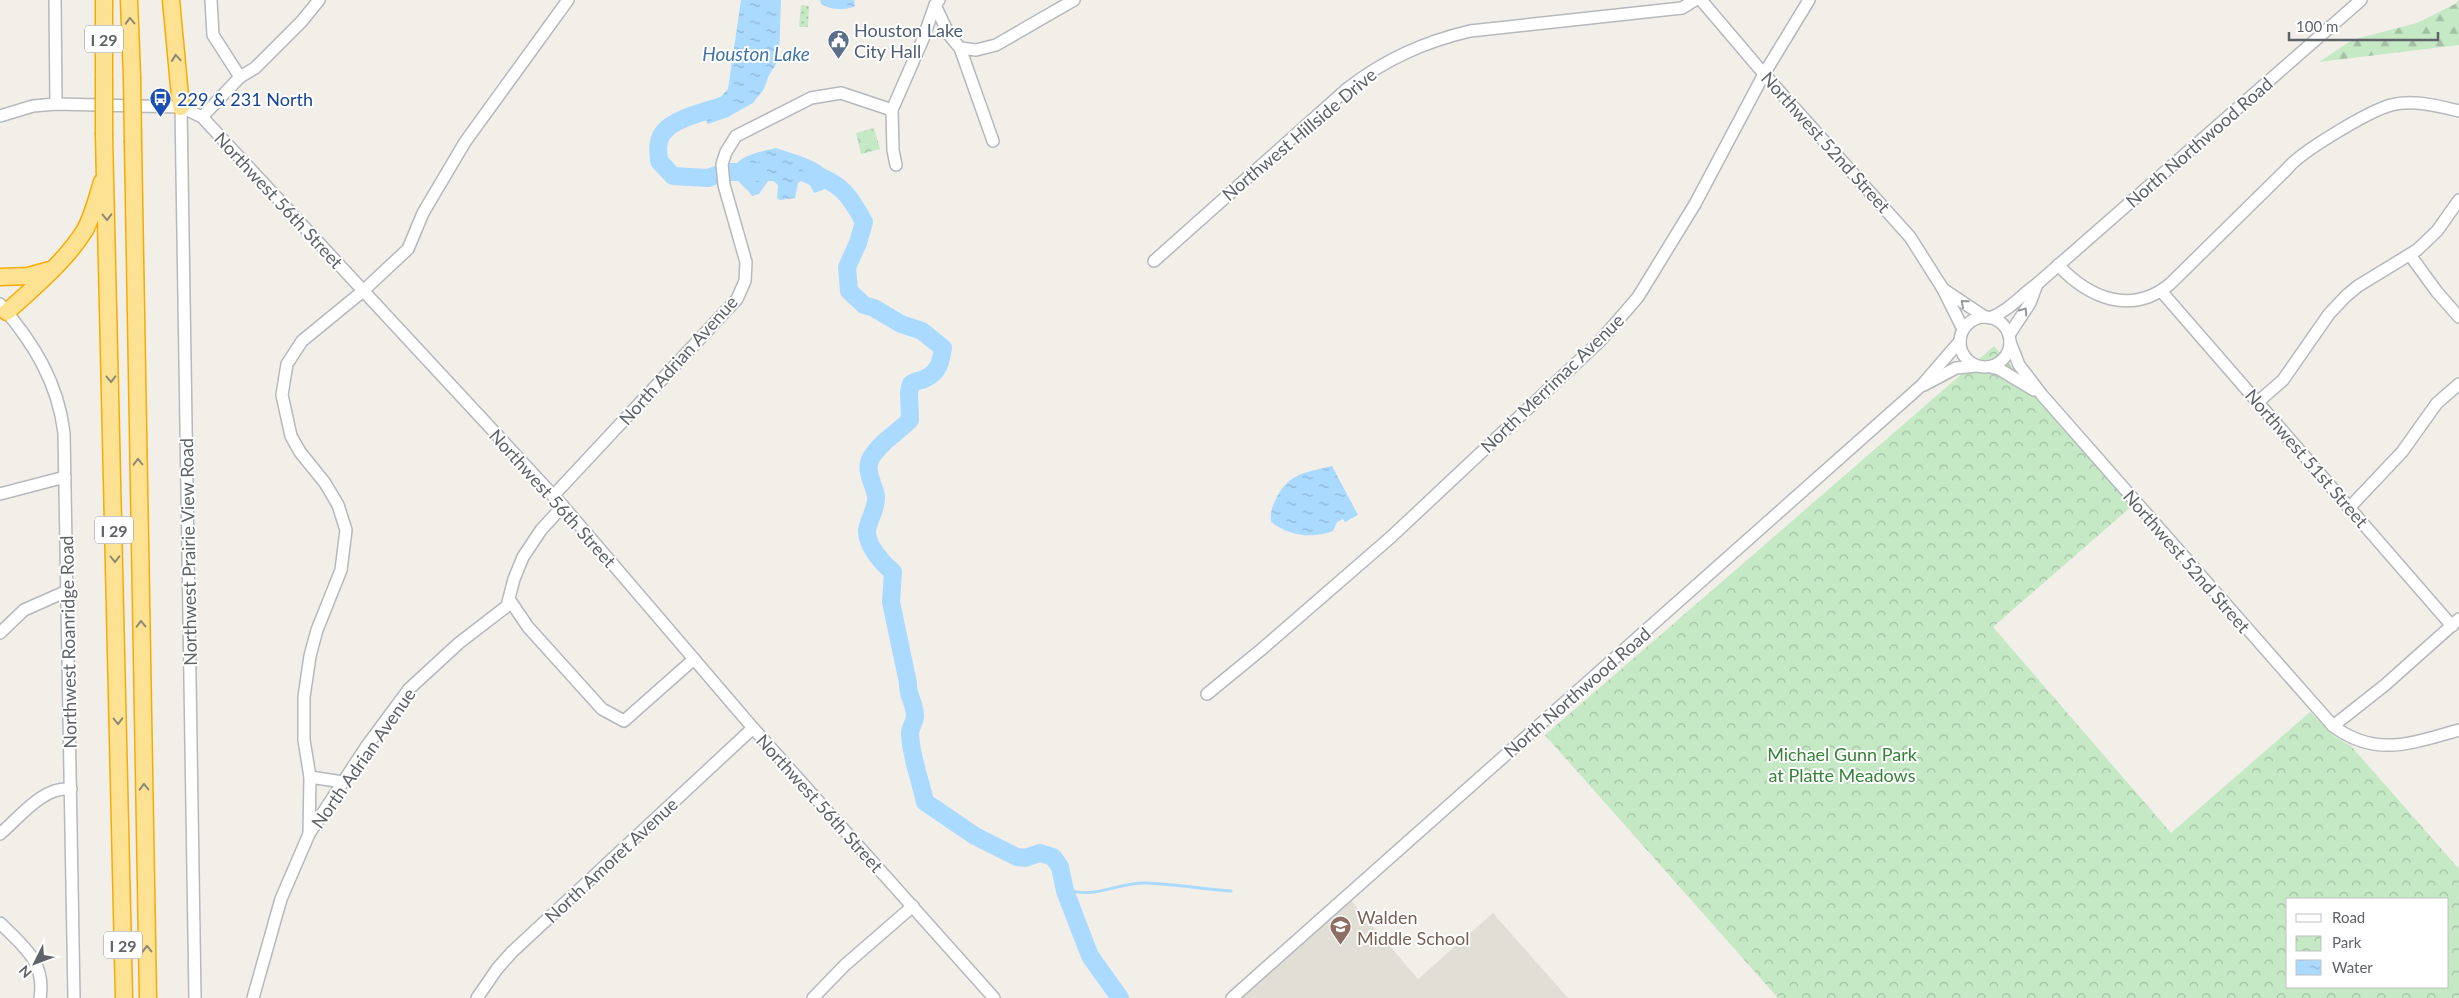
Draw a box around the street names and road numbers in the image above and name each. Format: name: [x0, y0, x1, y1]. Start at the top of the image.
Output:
road number: I 29: [85, 26, 123, 52]
street label: Northwest Hillside Drive: [1217, 63, 1381, 205]
street label: Northwest 52nd Street: [1757, 67, 1895, 217]
street label: North Northwood Road: [2121, 72, 2277, 212]
street label: Northwest 56th Street: [210, 127, 348, 273]
street label: North Adrian Avenue: [614, 291, 742, 429]
street label: North Merrimac Avenue: [1476, 309, 1628, 457]
street label: Northwest 51st Street: [2241, 384, 2373, 532]
street label: Northwest 56th Street: [485, 424, 621, 572]
street label: Northwest Prairie View Road: [175, 438, 201, 666]
street label: Northwest 52nd Street: [2119, 485, 2255, 637]
road number: I 29: [95, 516, 133, 544]
street label: Northwest Roanridge Road: [55, 535, 81, 749]
street label: North Northwood Road: [1499, 622, 1655, 762]
street label: North Adrian Avenue: [306, 684, 420, 832]
street label: Northwest 56th Street: [752, 729, 888, 877]
street label: North Amoret Avenue: [540, 793, 682, 927]
road number: I 29: [104, 932, 142, 958]

